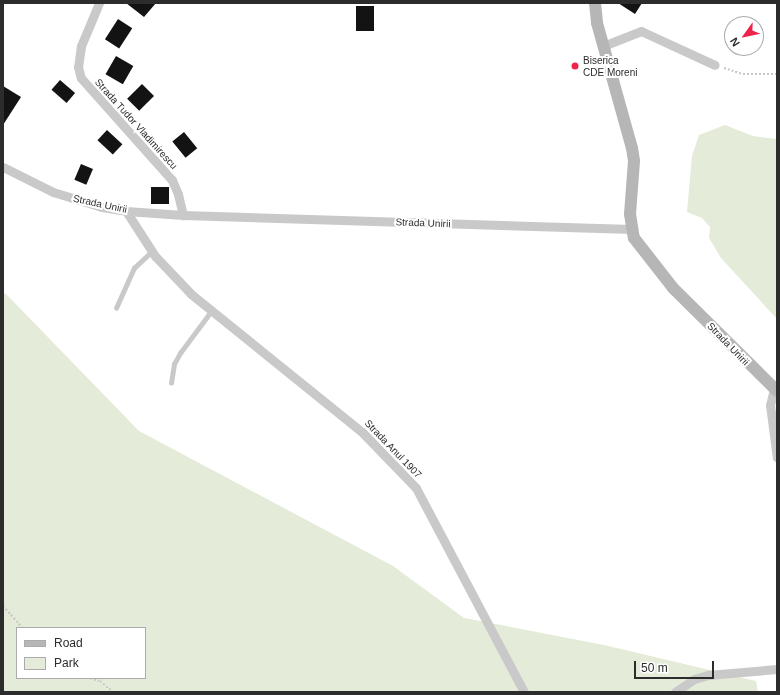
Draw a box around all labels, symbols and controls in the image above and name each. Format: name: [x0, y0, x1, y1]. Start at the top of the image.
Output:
north arrow: [724, 16, 764, 56]
text: N: [728, 35, 742, 49]
place label: Biserica CDE Moreni: [583, 54, 637, 78]
marker: Biserica CDE Moreni: [570, 61, 580, 71]
street label: Strada Tudor Vladimirescu: [92, 76, 180, 172]
street label: Strada Unirii: [72, 192, 128, 216]
street label: Strada Unirii: [395, 216, 451, 230]
street label: Strada Unirii: [705, 320, 751, 368]
street label: Strada Anul 1907: [362, 417, 424, 481]
legend: [16, 627, 146, 679]
text: Road: [54, 636, 83, 650]
scale bar: [636, 653, 716, 679]
text: Park: [54, 656, 79, 670]
text: 50 m: [641, 661, 668, 675]

